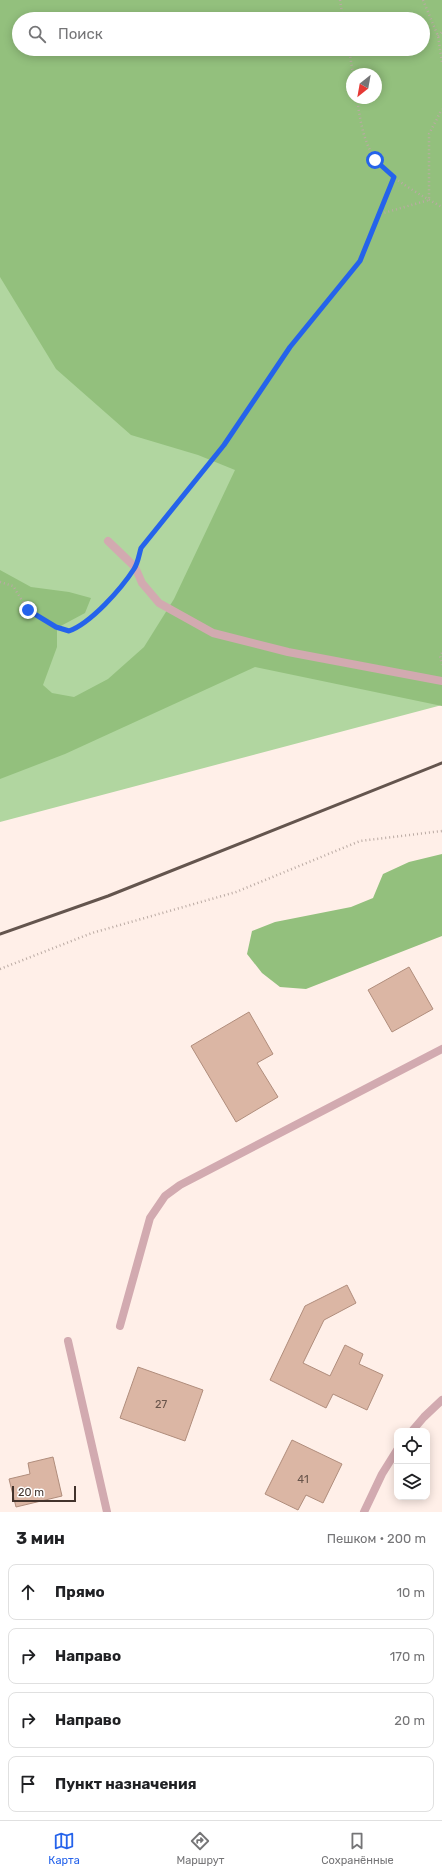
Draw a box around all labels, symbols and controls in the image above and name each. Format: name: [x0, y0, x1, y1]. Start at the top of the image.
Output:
search box: [12, 12, 430, 56]
icon: search: [26, 23, 48, 45]
text: Поиск: [58, 25, 103, 43]
north arrow: [346, 68, 382, 104]
route start: [366, 151, 384, 169]
route end: [19, 601, 37, 619]
house number: 27: [155, 1398, 167, 1411]
map controls: [394, 1428, 430, 1500]
button: locate: [394, 1428, 430, 1464]
button: layers: [394, 1464, 430, 1500]
house number: 41: [297, 1473, 309, 1486]
scale bar: [12, 1484, 76, 1503]
text: 20 m: [18, 1486, 44, 1499]
text: 3 мин: [16, 1528, 65, 1548]
text: Пешком · 200 m: [327, 1531, 426, 1546]
icon: ahead: [17, 1581, 39, 1603]
text: Прямо: [55, 1583, 105, 1601]
text: 10 m: [396, 1585, 425, 1600]
icon: right: [17, 1645, 39, 1667]
text: Направо: [55, 1647, 121, 1665]
text: 170 m: [390, 1649, 425, 1664]
icon: right: [17, 1709, 39, 1731]
text: Направо: [55, 1711, 121, 1729]
text: 20 m: [394, 1713, 425, 1728]
icon: arrive: [17, 1773, 39, 1795]
text: Пункт назначения: [55, 1775, 197, 1793]
tab: Карта: [48, 1830, 80, 1867]
tab: Маршрут: [176, 1830, 224, 1867]
tab: Сохранённые: [321, 1830, 394, 1867]

